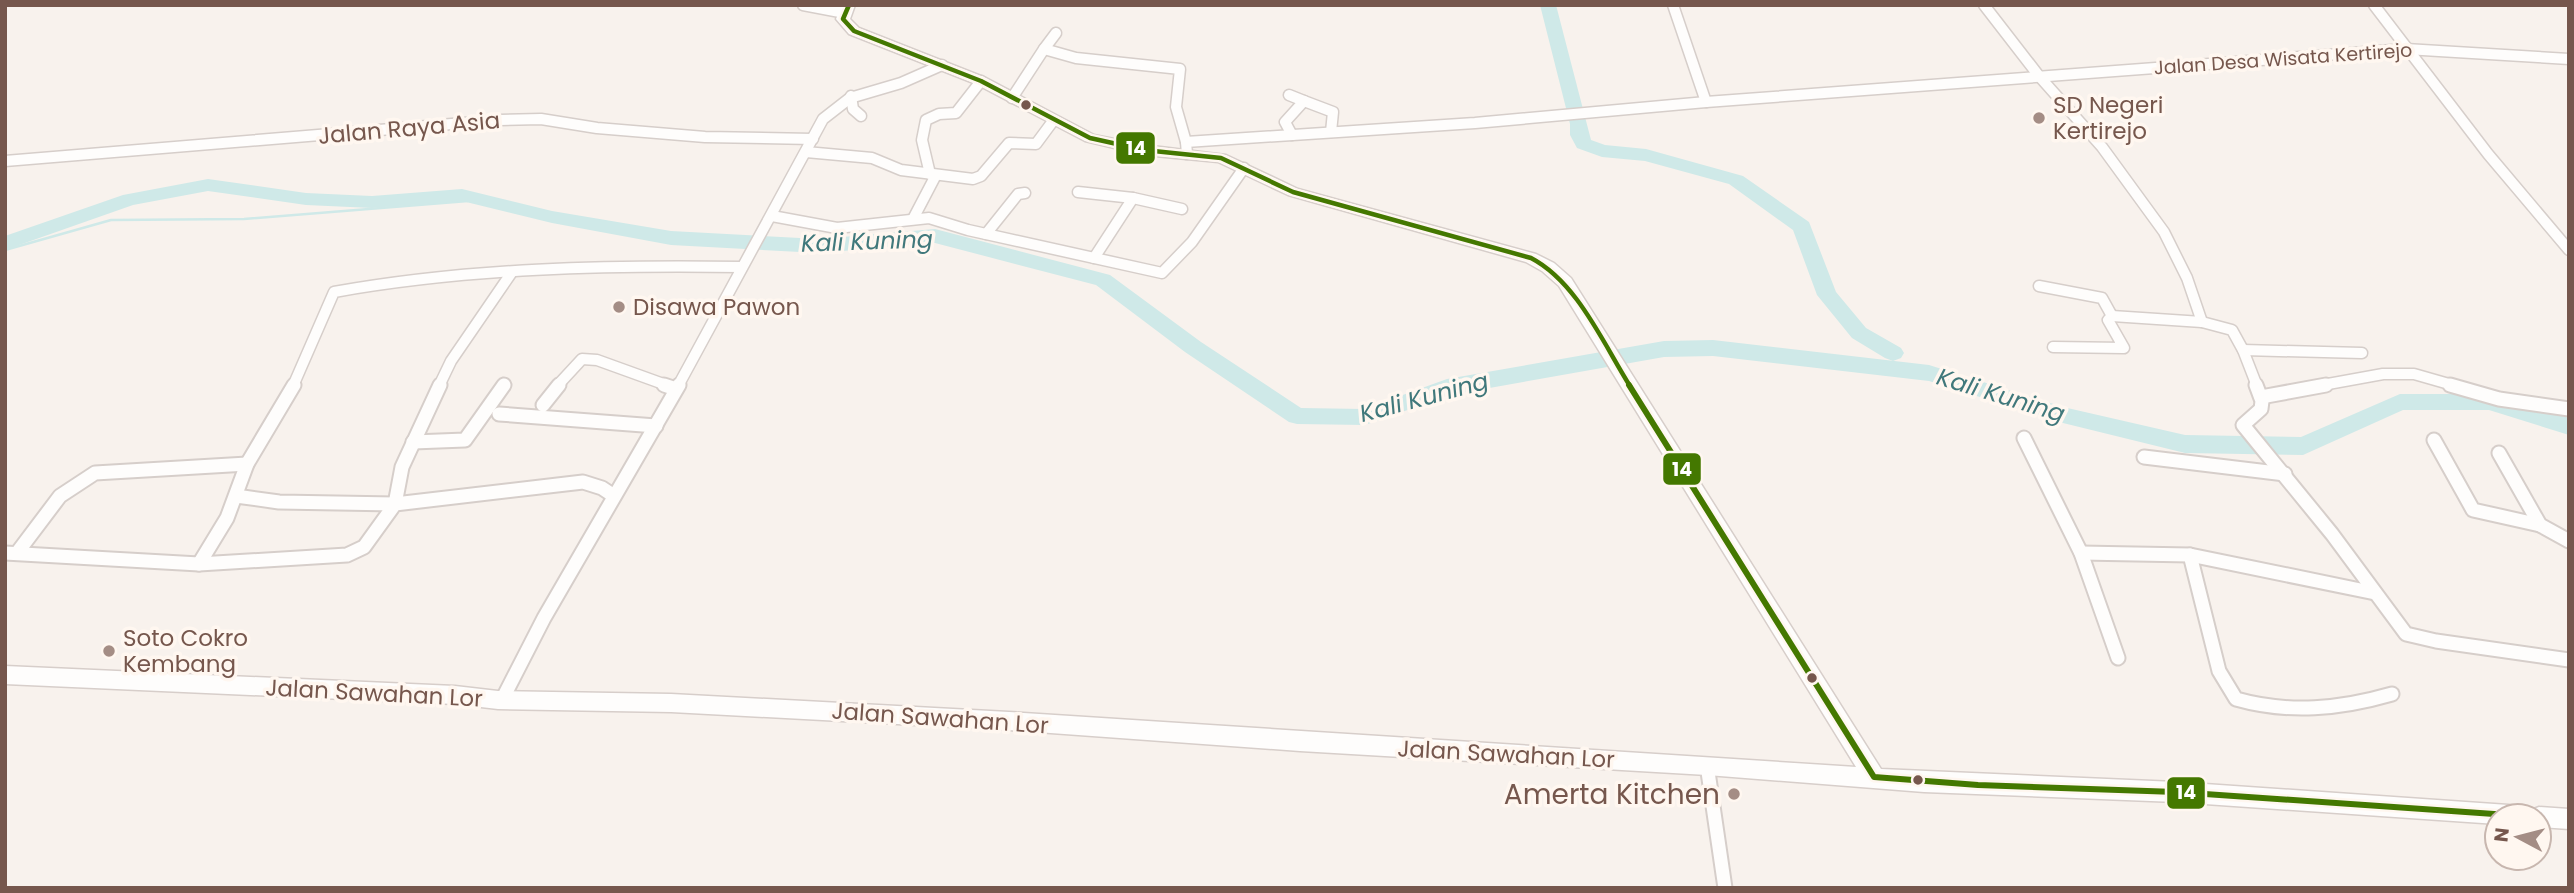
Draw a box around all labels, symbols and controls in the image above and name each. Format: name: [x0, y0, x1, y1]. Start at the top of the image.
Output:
street label: Jalan Desa Wisata Kertirejo: [2153, 36, 2413, 82]
place label: SD Negeri Kertirejo: [2053, 89, 2163, 147]
unlabelled marker: [1019, 98, 1033, 112]
street label: Jalan Raya Asia: [317, 104, 501, 152]
marker: SD Negeri Kertirejo: [2031, 110, 2047, 126]
line badge: 14: [1115, 131, 1156, 165]
text: 14: [1126, 135, 1146, 162]
water label: Kali Kuning: [800, 222, 934, 260]
place label: Disawa Pawon: [633, 291, 800, 323]
marker: Disawa Pawon: [611, 299, 627, 315]
water label: Kali Kuning: [1933, 360, 2069, 430]
water label: Kali Kuning: [1356, 364, 1492, 430]
line badge: 14: [1662, 452, 1702, 486]
text: 14: [1672, 456, 1692, 483]
place label: Soto Cokro Kembang: [123, 622, 248, 680]
marker: Soto Cokro Kembang: [101, 643, 117, 659]
street label: Jalan Sawahan Lor: [264, 671, 484, 715]
unlabelled marker: [1805, 671, 1819, 685]
street label: Jalan Sawahan Lor: [830, 694, 1050, 742]
street label: Jalan Sawahan Lor: [1396, 732, 1616, 776]
unlabelled marker: [1911, 773, 1925, 787]
place label: Amerta Kitchen: [1504, 775, 1720, 814]
line badge: 14: [2166, 776, 2206, 810]
text: 14: [2176, 779, 2196, 806]
marker: Amerta Kitchen: [1726, 786, 1742, 802]
north arrow: [2483, 802, 2553, 872]
text: N: [2487, 826, 2516, 844]

